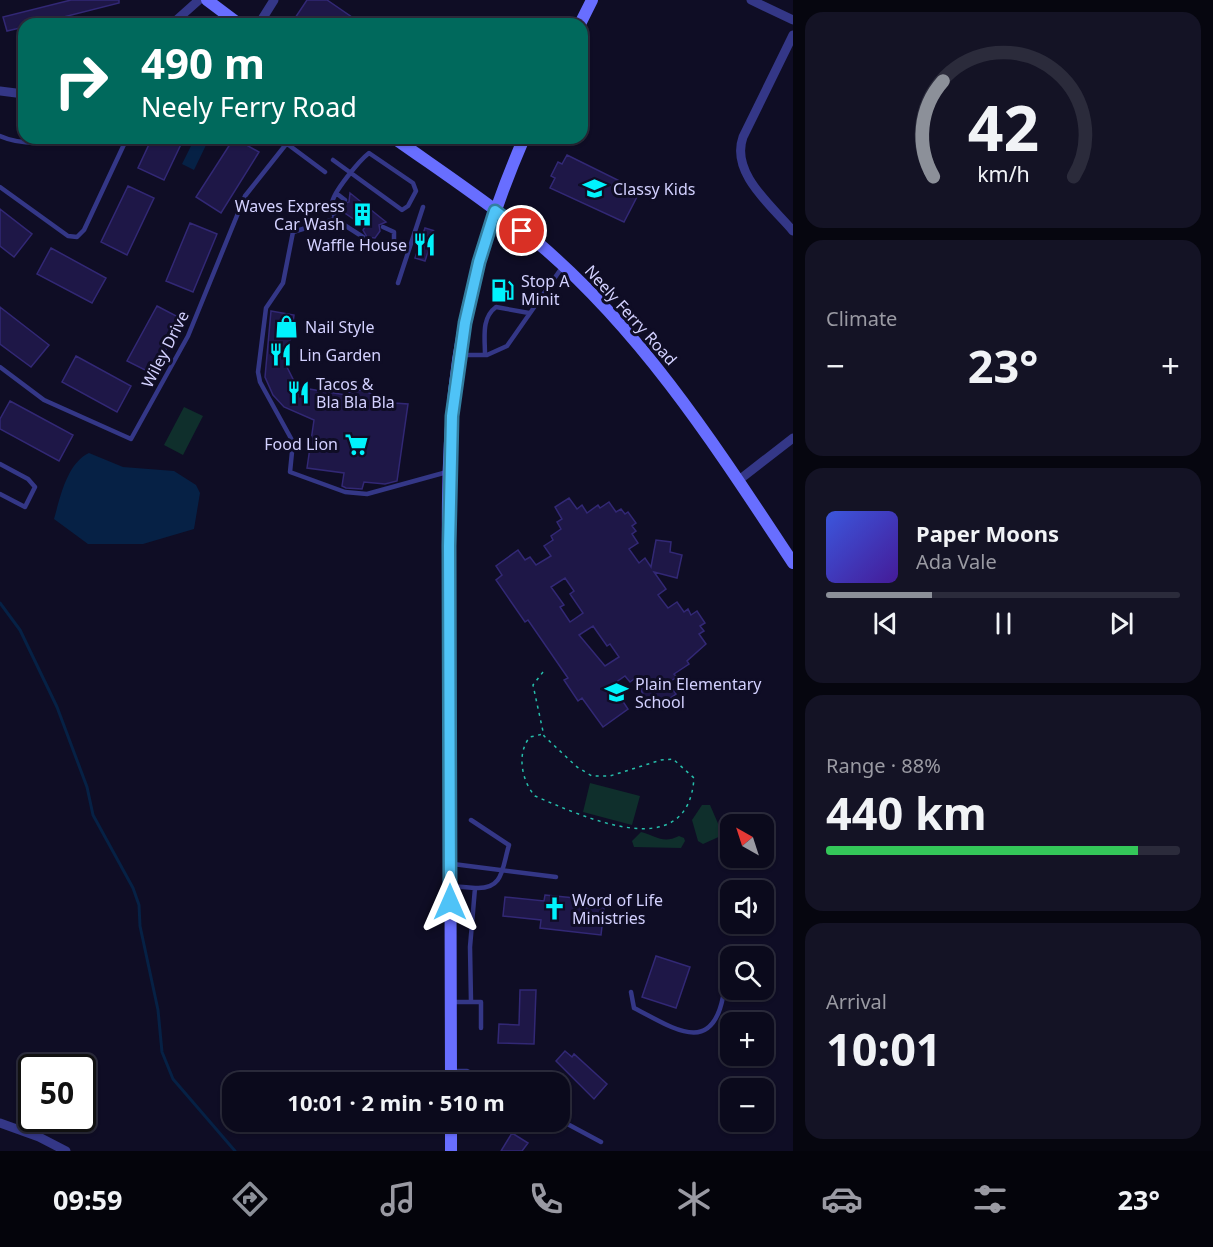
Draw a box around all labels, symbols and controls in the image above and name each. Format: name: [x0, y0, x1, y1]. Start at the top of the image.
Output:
text: 490 m: [141, 34, 265, 91]
icon: right: [42, 42, 120, 120]
text: 42: [967, 84, 1039, 169]
text: Neely Ferry Road: [141, 88, 357, 125]
text: km/h: [977, 159, 1029, 188]
school or university icon: Classy Kids: [582, 176, 608, 202]
place label: Classy Kids: [613, 178, 695, 200]
place label: Waves Express Car Wash: [235, 195, 345, 235]
building icon: Waves Express Car Wash: [350, 202, 376, 228]
pin: [496, 205, 547, 256]
icon: arrive: [505, 214, 538, 247]
restaurant icon: Waffle House: [412, 232, 438, 258]
place label: Waffle House: [307, 234, 407, 256]
street label: Neely Ferry Road: [580, 260, 682, 370]
place label: Stop A Minit: [521, 270, 570, 310]
fuel station icon: Stop A Minit: [490, 277, 516, 303]
text: Climate: [826, 305, 897, 332]
street label: Wiley Drive: [136, 307, 194, 391]
shop icon: Nail Style: [274, 314, 300, 340]
place label: Nail Style: [305, 316, 374, 338]
text: 23°: [968, 335, 1038, 396]
restaurant icon: Lin Garden: [268, 342, 294, 368]
text: −: [826, 343, 845, 388]
text: +: [1161, 343, 1180, 388]
place label: Lin Garden: [299, 344, 381, 366]
place label: Tacos & Bla Bla Bla: [316, 373, 395, 413]
restaurant icon: Tacos & Bla Bla Bla: [285, 380, 311, 406]
supermarket icon: Food Lion: [343, 431, 369, 457]
place label: Food Lion: [264, 433, 338, 455]
text: Paper Moons: [916, 518, 1059, 548]
text: Ada Vale: [916, 548, 997, 575]
icon: previous: [869, 607, 902, 640]
icon: pause: [987, 607, 1020, 640]
icon: next: [1105, 607, 1138, 640]
place label: Plain Elementary School: [635, 673, 762, 713]
school or university icon: Plain Elementary School: [604, 680, 630, 706]
text: Range · 88%: [826, 752, 941, 779]
text: 440 km: [826, 782, 987, 843]
north arrow: [720, 814, 774, 868]
map controls: [720, 814, 774, 1132]
position arrow: [418, 870, 482, 934]
button: sound: [720, 880, 774, 934]
place label: Word of Life Ministries: [572, 889, 663, 929]
church icon: Word of Life Ministries: [541, 896, 567, 922]
button: search: [720, 946, 774, 1000]
text: Arrival: [826, 988, 887, 1015]
button: +: [720, 1012, 774, 1066]
text: 10:01: [826, 1018, 942, 1079]
speed limit sign: 50: [18, 1054, 96, 1132]
button: −: [720, 1078, 774, 1132]
text: 10:01 · 2 min · 510 m: [287, 1087, 505, 1117]
icon: directions: [229, 1178, 271, 1220]
icon: music: [377, 1178, 419, 1220]
icon: phone: [525, 1178, 567, 1220]
icon: climate: [673, 1178, 715, 1220]
icon: car: [821, 1178, 863, 1220]
icon: filters: [969, 1178, 1011, 1220]
text: 09:59: [53, 1181, 122, 1218]
text: 23°: [1118, 1181, 1160, 1218]

